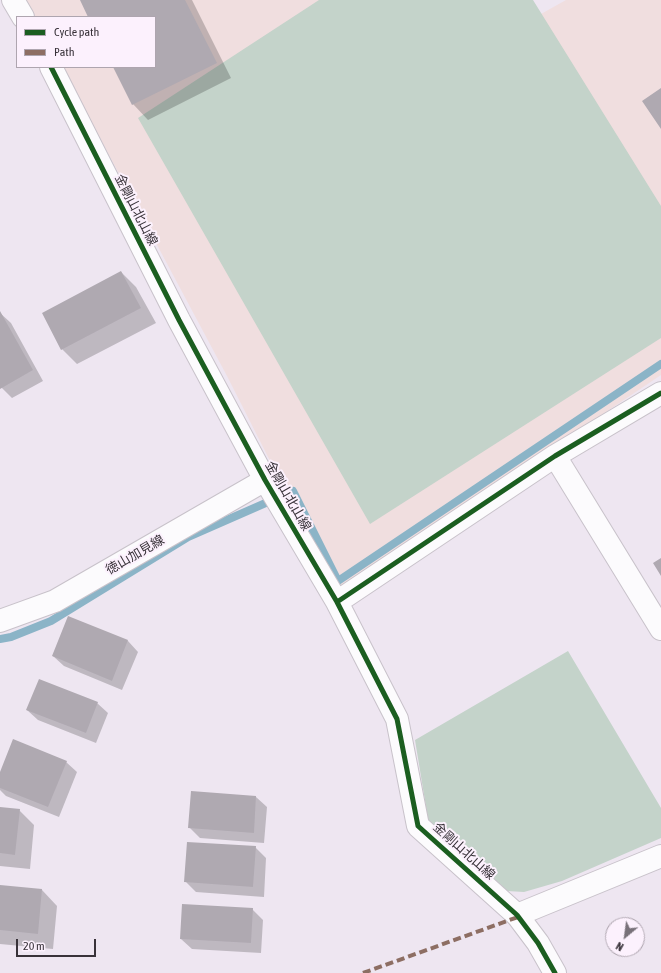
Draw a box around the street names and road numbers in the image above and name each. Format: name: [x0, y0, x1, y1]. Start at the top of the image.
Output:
street label: 金剛山北山線: [111, 172, 161, 248]
street label: 金剛山北山線: [262, 458, 314, 534]
street label: 徳山加見線: [103, 532, 167, 578]
street label: 金剛山北山線: [430, 819, 498, 883]

